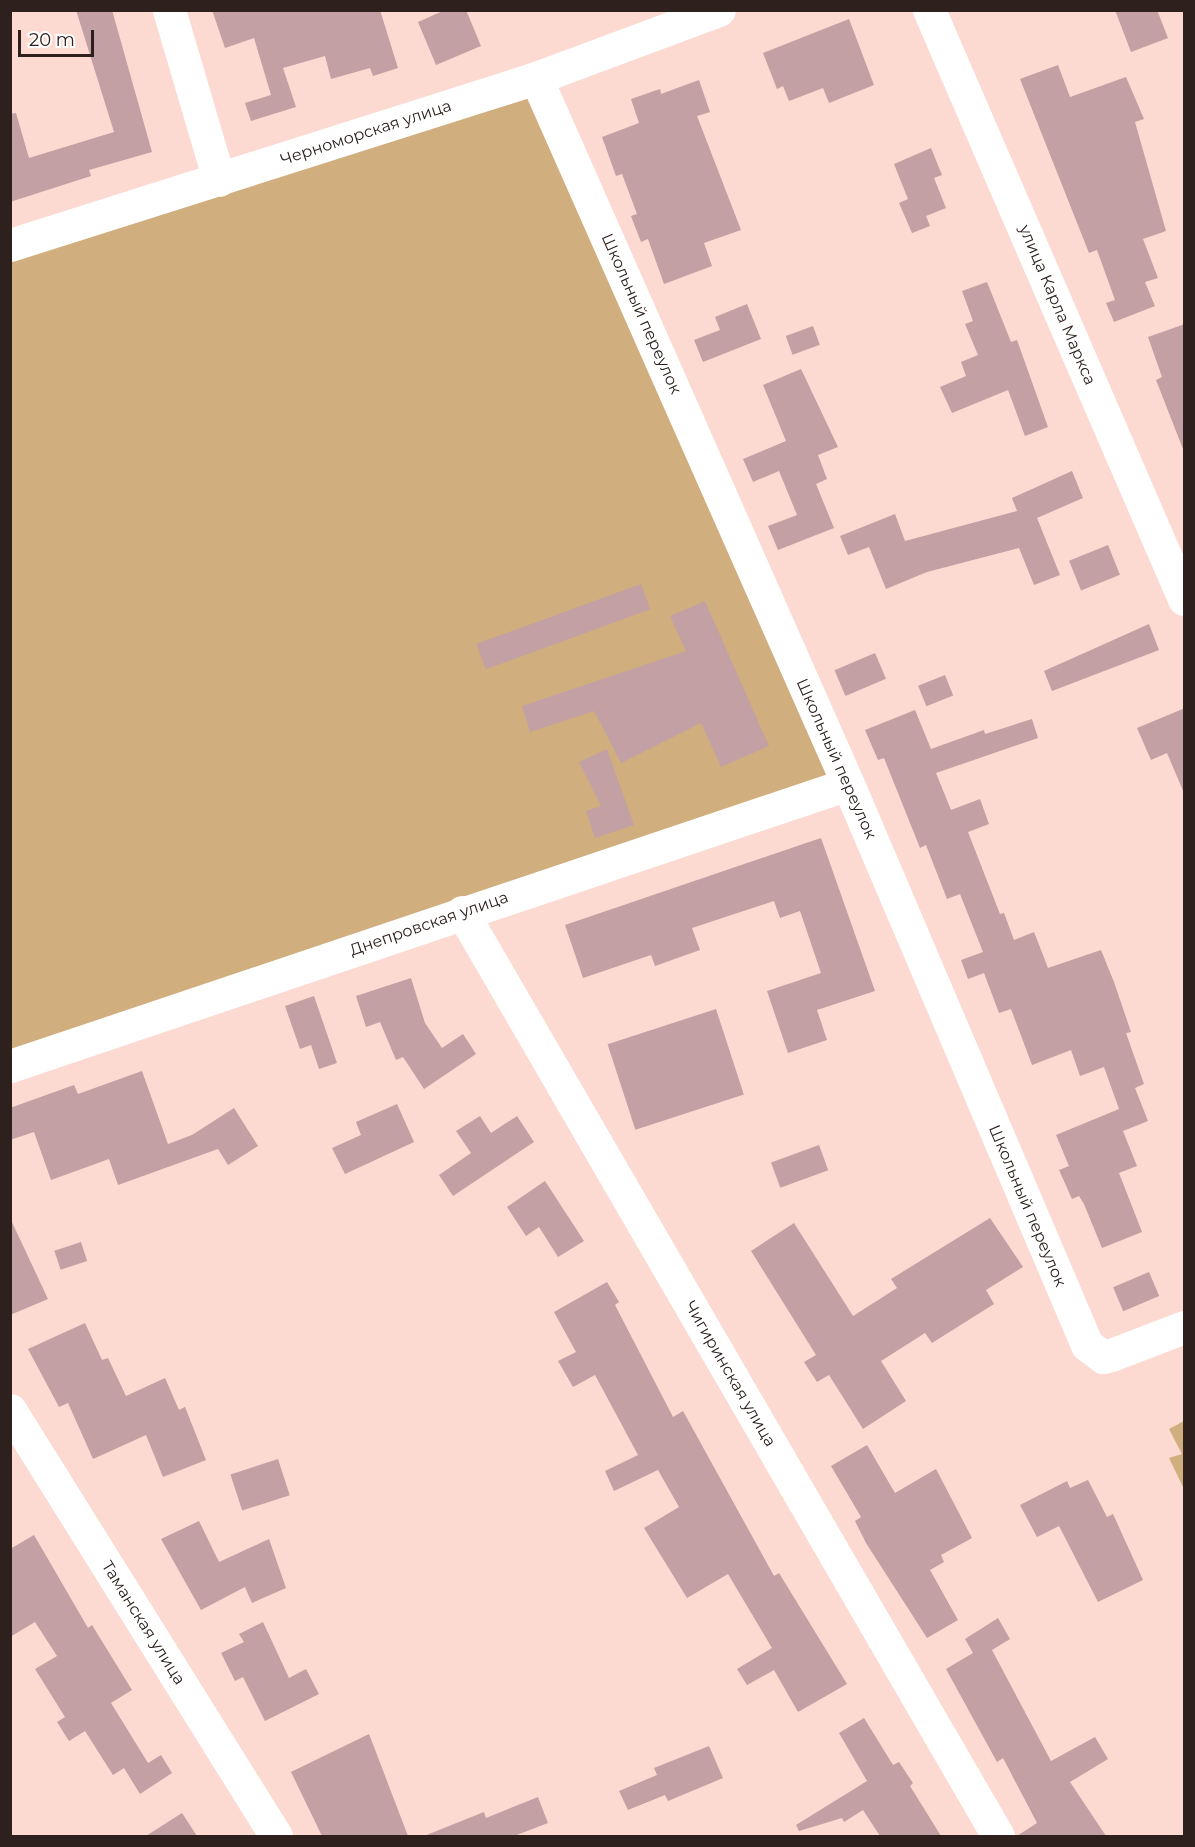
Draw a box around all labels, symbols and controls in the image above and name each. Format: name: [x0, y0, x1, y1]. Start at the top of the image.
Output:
scale bar: [21, 18, 98, 56]
text: 20 m: [29, 29, 75, 51]
street label: Черноморская улица: [278, 96, 454, 170]
street label: улица Карла Маркса: [1015, 222, 1099, 388]
street label: Школьный переулок: [597, 231, 685, 397]
street label: Школьный переулок: [792, 676, 880, 842]
street label: Днепровская улица: [347, 888, 511, 960]
street label: Школьный переулок: [984, 1122, 1070, 1290]
street label: Чигиринская улица: [680, 1298, 780, 1450]
street label: Таманская улица: [97, 1558, 189, 1688]

